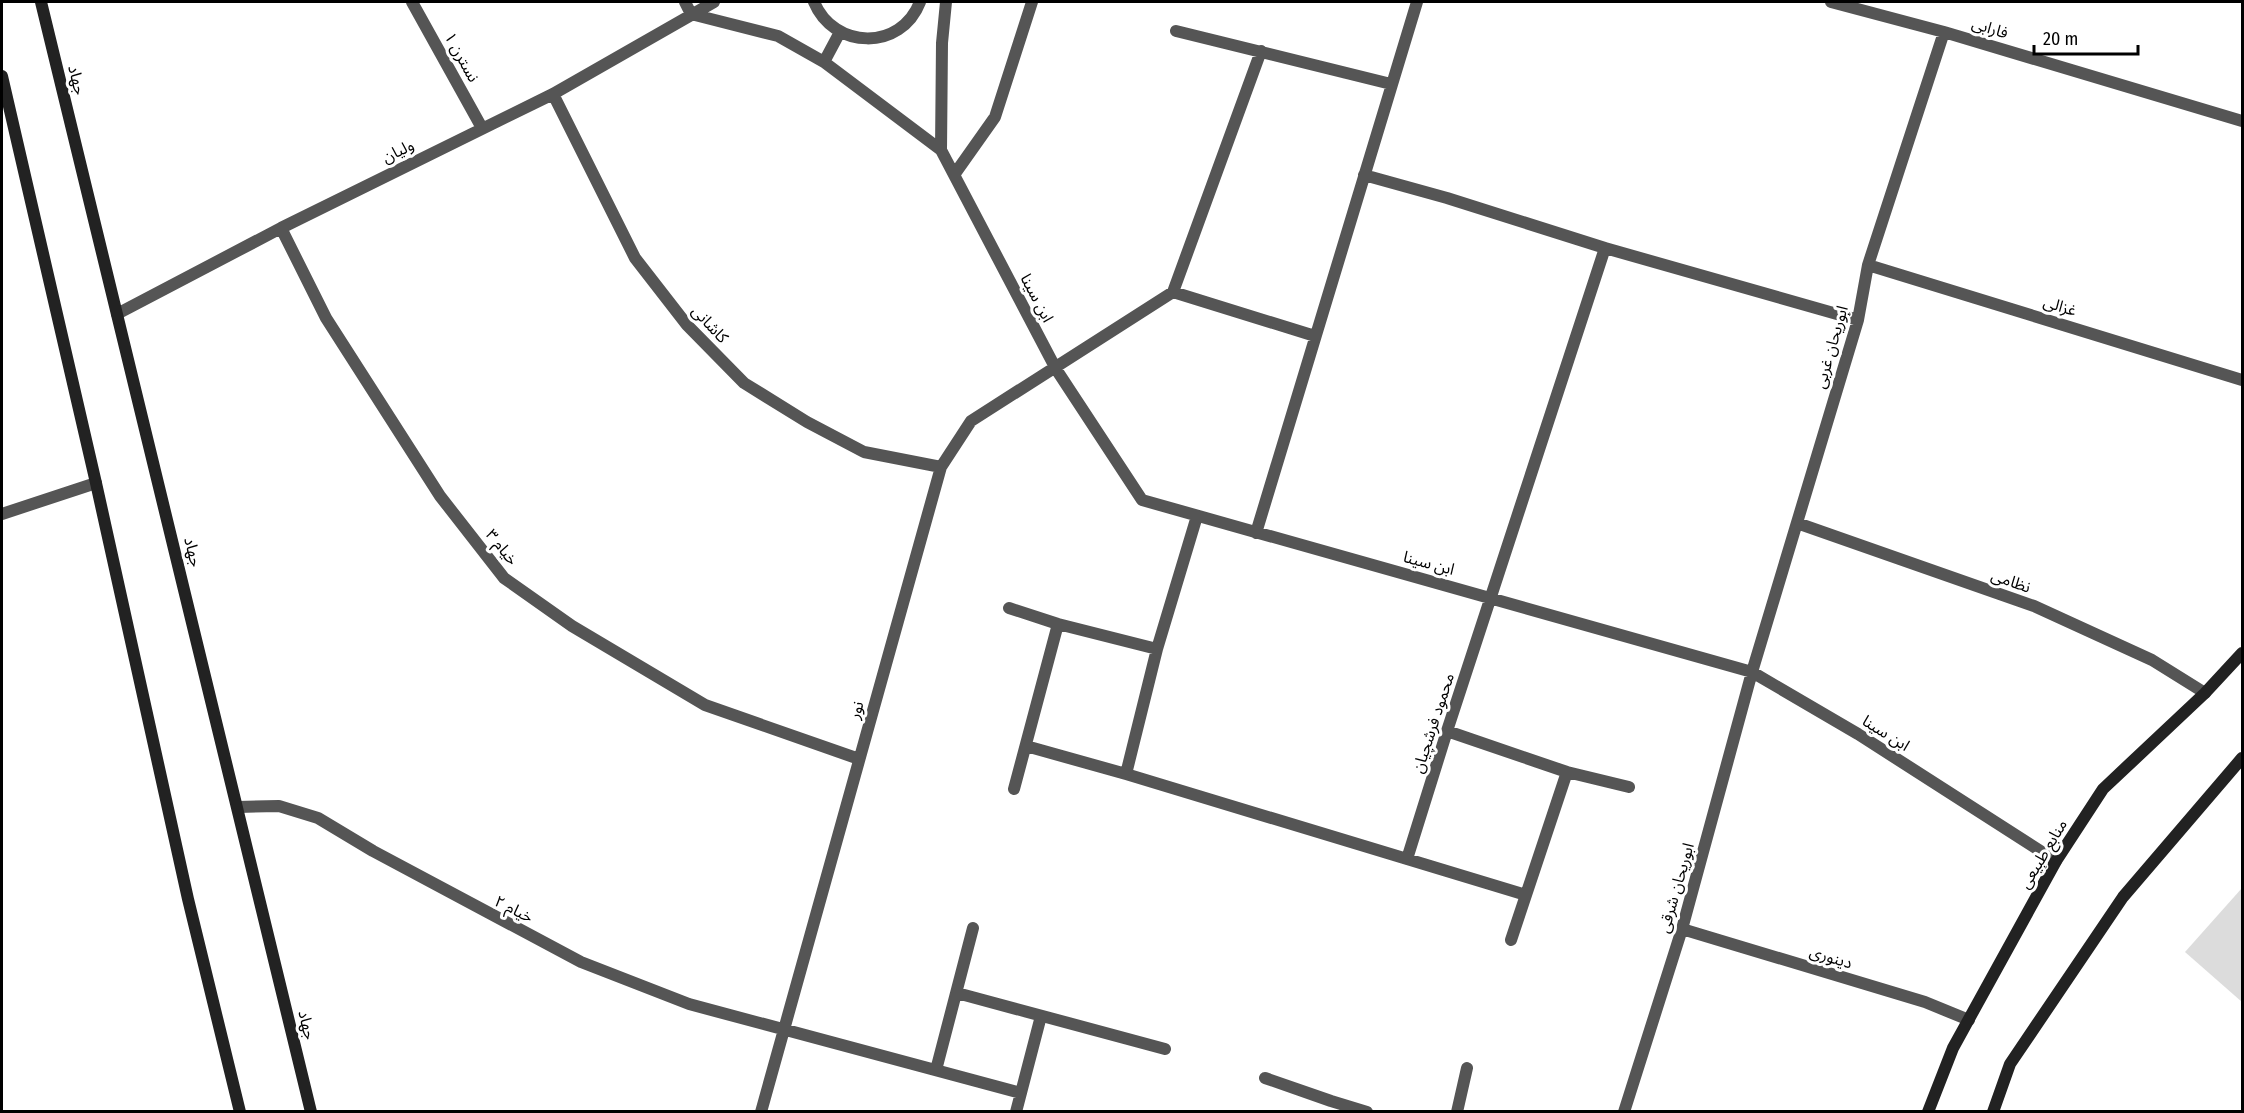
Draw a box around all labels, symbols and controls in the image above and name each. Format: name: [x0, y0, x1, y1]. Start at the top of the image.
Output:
street label: فارابی: [1969, 13, 2011, 43]
scale bar: [2034, 18, 2138, 56]
text: 20 m: [2043, 28, 2078, 50]
street label: نسترن ۱: [441, 29, 483, 85]
street label: جهاد: [64, 63, 90, 97]
street label: ولیان: [379, 135, 417, 167]
street label: ابن سینا: [1016, 270, 1058, 326]
street label: غزالی: [2041, 292, 2079, 320]
street label: کاشانی: [688, 301, 732, 347]
street label: ابوریحان غربی: [1810, 303, 1852, 391]
street label: خیام ۳: [479, 525, 522, 571]
street label: جهاد: [180, 535, 206, 569]
street label: ابن سینا: [1401, 547, 1457, 579]
street label: نظامی: [1989, 565, 2033, 597]
street label: محمود فرشچیان: [1408, 671, 1459, 776]
street label: نور: [844, 699, 868, 722]
street label: ابن سینا: [1859, 711, 1913, 755]
street label: منابع طبیعی: [2015, 816, 2074, 894]
street label: ابوریحان شرقی: [1654, 841, 1698, 935]
street label: خیام ۲: [490, 891, 536, 929]
street label: دینوری: [1807, 942, 1855, 972]
street label: جهاد: [294, 1008, 320, 1042]

